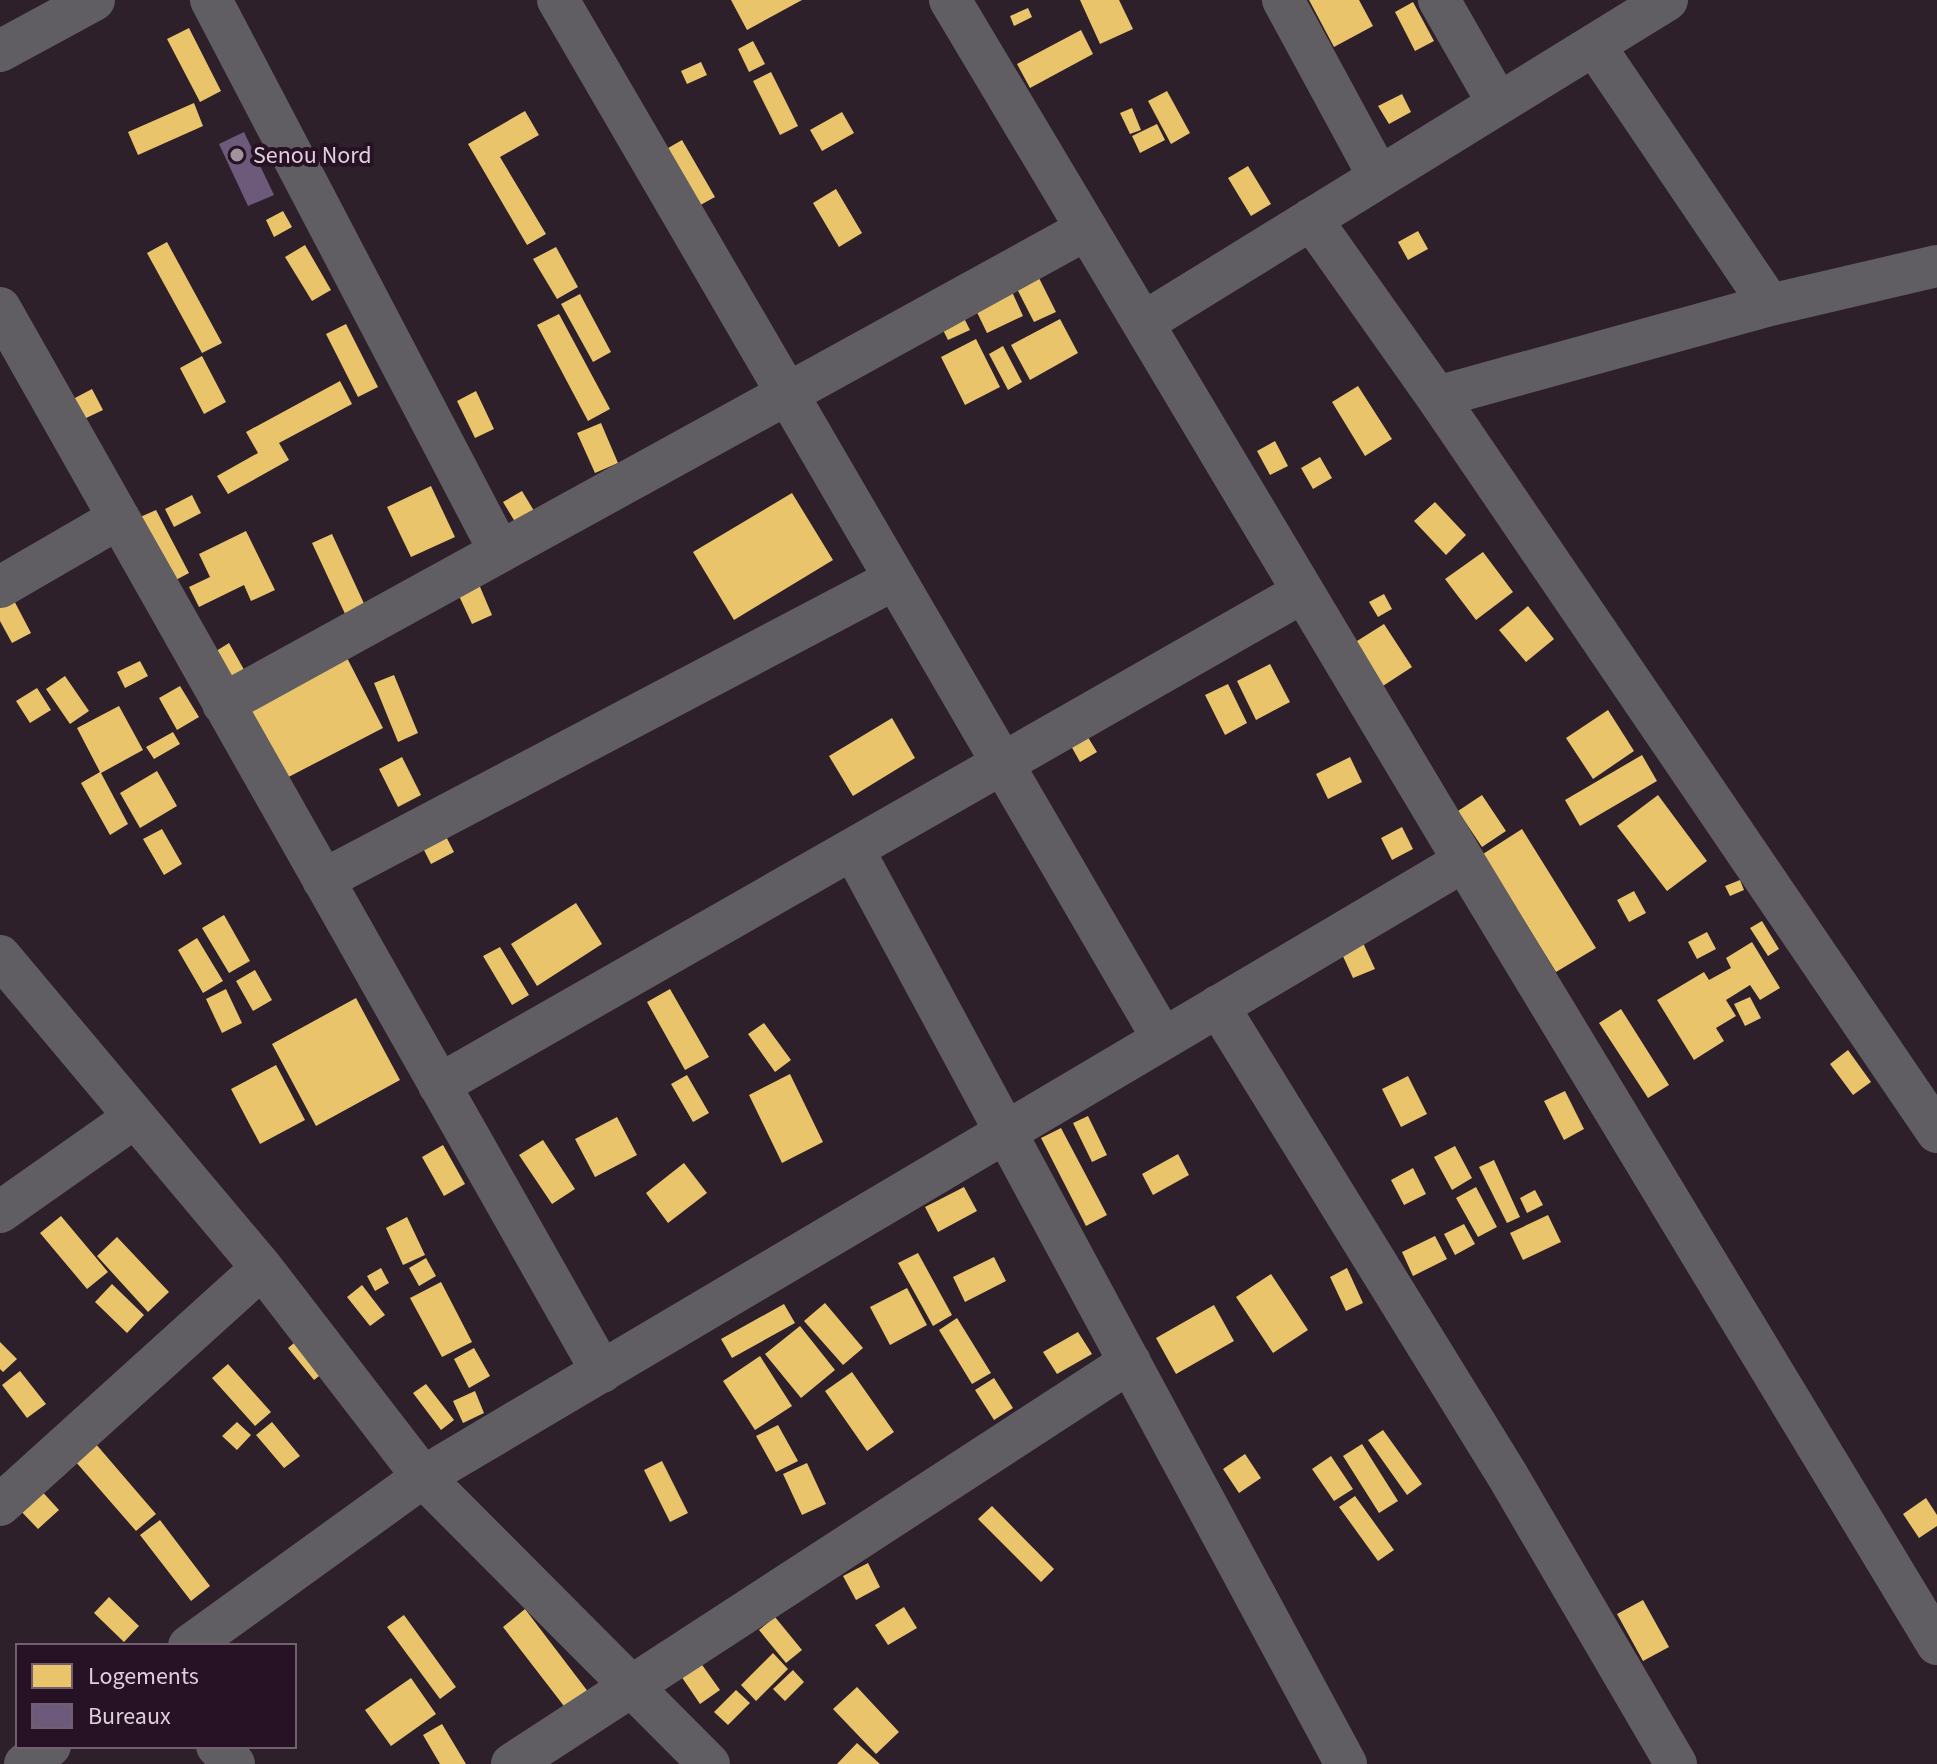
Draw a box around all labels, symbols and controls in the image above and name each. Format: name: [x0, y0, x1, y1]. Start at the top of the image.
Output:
place label: Senou Nord: [253, 138, 372, 173]
marker: Senou Nord: [228, 146, 246, 164]
legend: [16, 1644, 296, 1748]
text: Logements: [88, 1659, 199, 1694]
text: Bureaux: [88, 1699, 171, 1734]

